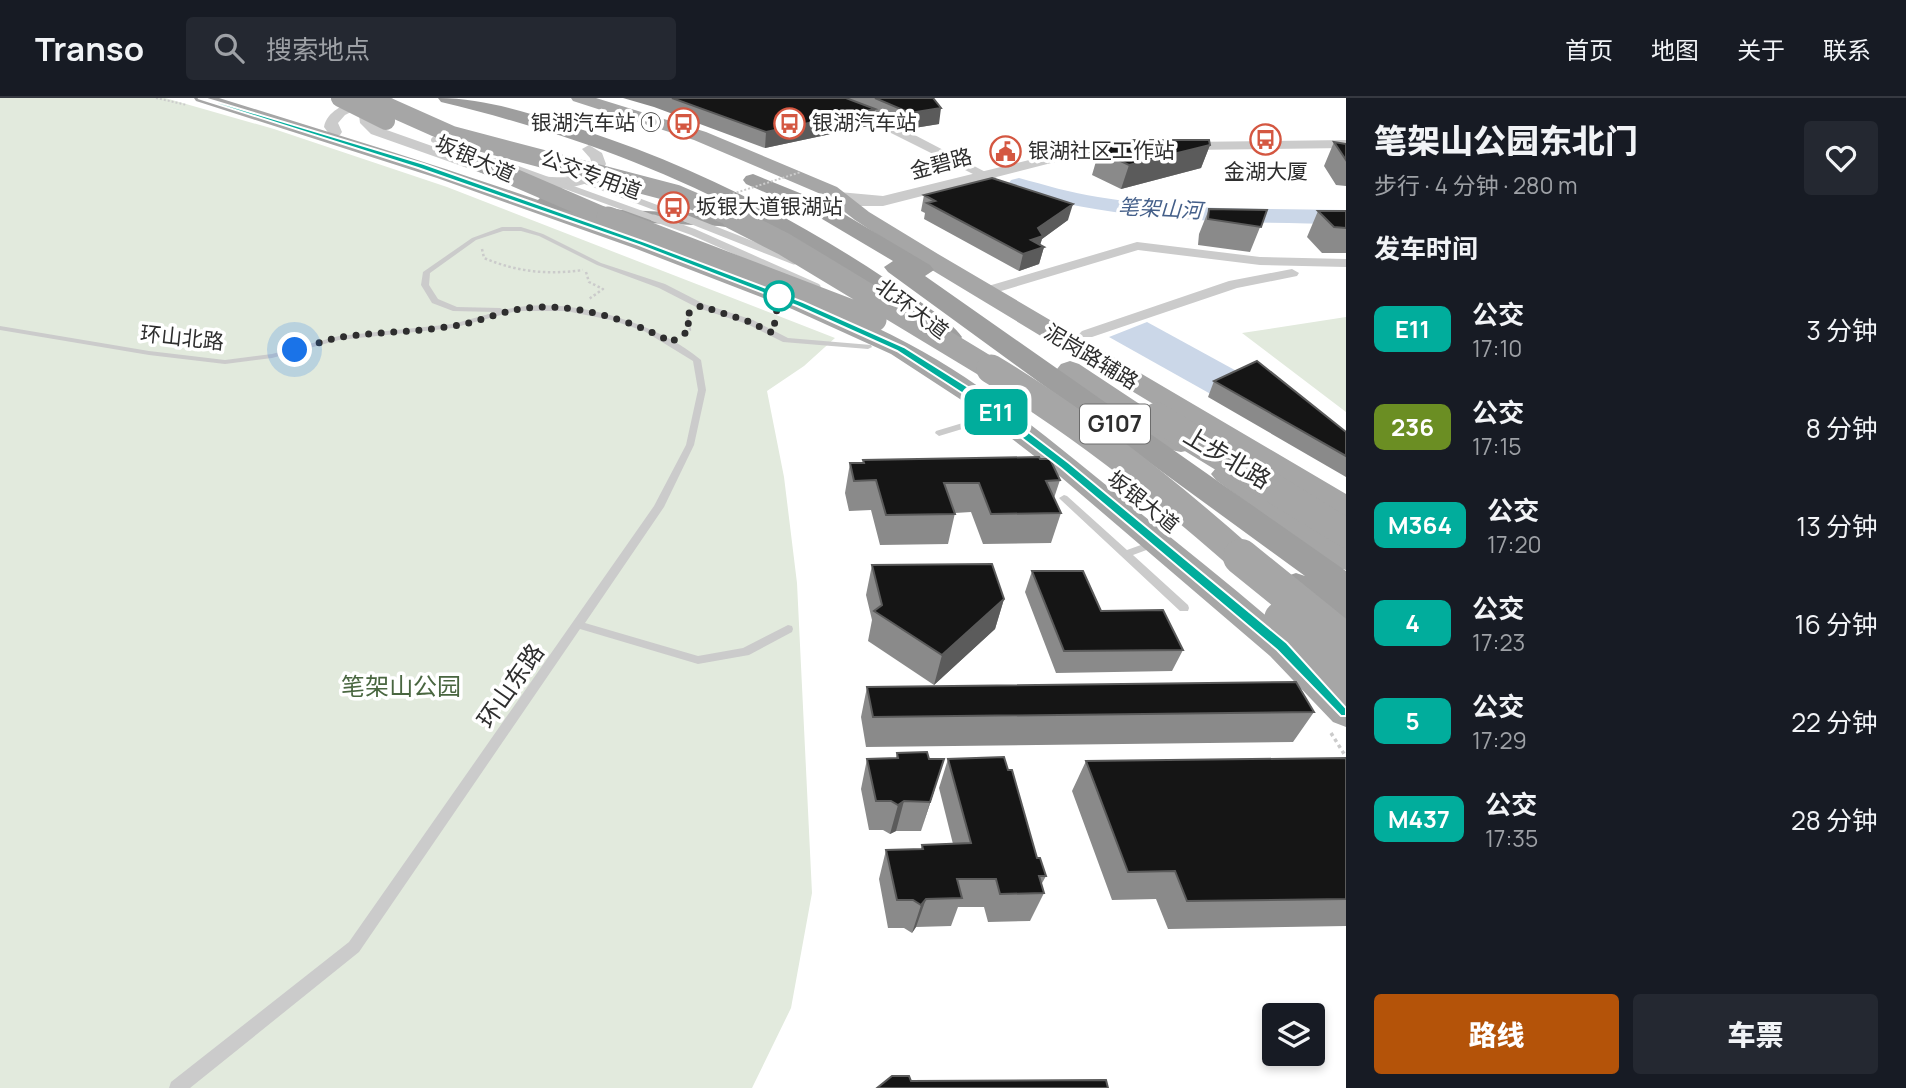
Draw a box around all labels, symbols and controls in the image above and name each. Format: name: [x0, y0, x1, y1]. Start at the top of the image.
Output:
search box: [186, 17, 676, 80]
text: Transo: [35, 26, 144, 71]
icon: search: [210, 29, 248, 67]
text: 搜索地点: [266, 31, 370, 67]
text: 首页: [1565, 33, 1613, 66]
text: 地图: [1651, 33, 1699, 66]
text: 关于: [1737, 33, 1785, 66]
text: 联系: [1823, 33, 1871, 66]
bus stop icon: 银湖汽车站 ①: [667, 106, 701, 140]
bus stop icon: 银湖汽车站: [772, 106, 806, 140]
place label: 银湖汽车站 ①: [531, 108, 661, 136]
place label: 银湖汽车站: [812, 108, 917, 136]
text: 笔架山公园东北门: [1374, 118, 1638, 163]
button: heart: [1804, 121, 1878, 195]
bus stop icon: 金湖大厦: [1249, 123, 1283, 157]
street label: 坂银大道: [431, 128, 519, 188]
public building icon: 银湖社区工作站: [988, 134, 1022, 168]
place label: 银湖社区工作站: [1028, 136, 1175, 164]
street label: 金碧路: [907, 141, 975, 185]
street label: 公交专用道: [537, 143, 645, 205]
place label: 金湖大厦: [1224, 157, 1308, 185]
text: 步行 · 4 分钟 · 280 m: [1374, 169, 1578, 201]
bus stop icon: 坂银大道银湖站: [656, 190, 690, 224]
place label: 坂银大道银湖站: [696, 192, 843, 220]
water label: 笔架山河: [1117, 192, 1207, 224]
text: 发车时间: [1374, 230, 1478, 266]
street label: 北环大道: [871, 272, 955, 345]
unlabelled marker: [764, 281, 794, 311]
text: 公交: [1472, 296, 1524, 332]
text: E11: [1395, 312, 1430, 345]
text: 3 分钟: [1806, 312, 1878, 348]
street label: 泥岗路辅路: [1039, 317, 1144, 395]
street label: 环山北路: [139, 319, 225, 355]
your location: [277, 332, 312, 367]
text: 17:10: [1472, 332, 1522, 364]
line badge: E11: [956, 389, 1036, 435]
text: 公交: [1472, 394, 1524, 430]
text: E11: [978, 395, 1014, 428]
road number: G107: [1080, 404, 1150, 444]
text: 236: [1391, 410, 1434, 443]
text: 8 分钟: [1806, 410, 1878, 446]
street label: 上步北路: [1178, 418, 1277, 496]
text: 17:15: [1472, 430, 1522, 462]
street label: 坂银大道: [1102, 464, 1185, 539]
text: 公交: [1487, 492, 1539, 528]
text: M364: [1388, 508, 1452, 541]
text: 13 分钟: [1796, 508, 1878, 544]
text: 17:20: [1487, 528, 1542, 560]
text: 公交: [1472, 590, 1524, 626]
text: 4: [1405, 606, 1420, 639]
text: 16 分钟: [1795, 606, 1878, 642]
text: 17:23: [1472, 626, 1525, 658]
street label: 环山东路: [469, 636, 551, 734]
park label: 笔架山公园: [341, 669, 461, 702]
text: 公交: [1472, 688, 1524, 724]
text: 5: [1405, 704, 1420, 737]
text: 22 分钟: [1791, 704, 1878, 740]
text: 17:29: [1472, 724, 1527, 756]
text: 公交: [1485, 786, 1537, 822]
text: M437: [1388, 802, 1450, 835]
text: 28 分钟: [1791, 802, 1878, 838]
text: 17:35: [1485, 822, 1538, 854]
button: 路线: [1374, 994, 1619, 1074]
button: 车票: [1633, 994, 1878, 1074]
map controls: [1262, 1003, 1325, 1066]
button: layers: [1262, 1003, 1325, 1066]

